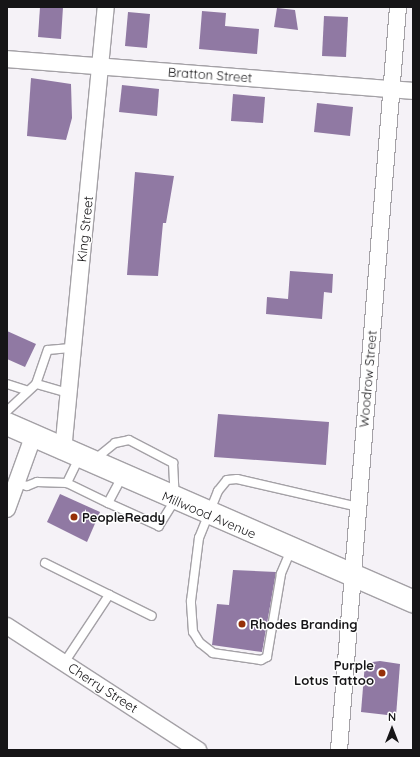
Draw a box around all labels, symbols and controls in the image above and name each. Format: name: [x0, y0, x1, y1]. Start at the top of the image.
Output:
street label: Bratton Street: [167, 64, 253, 86]
street label: King Street: [74, 195, 96, 263]
street label: Woodrow Street: [356, 330, 380, 428]
street label: Millwood Avenue: [160, 488, 258, 542]
place label: PeopleReady: [82, 509, 165, 525]
marker: PeopleReady: [69, 512, 79, 522]
place label: Rhodes Branding: [250, 616, 358, 632]
marker: Rhodes Branding: [237, 619, 247, 629]
place label: Purple Lotus Tattoo: [294, 658, 374, 689]
street label: Cherry Street: [65, 660, 141, 716]
marker: Purple Lotus Tattoo: [377, 668, 387, 678]
north arrow: [372, 709, 412, 749]
text: N: [388, 710, 396, 724]

